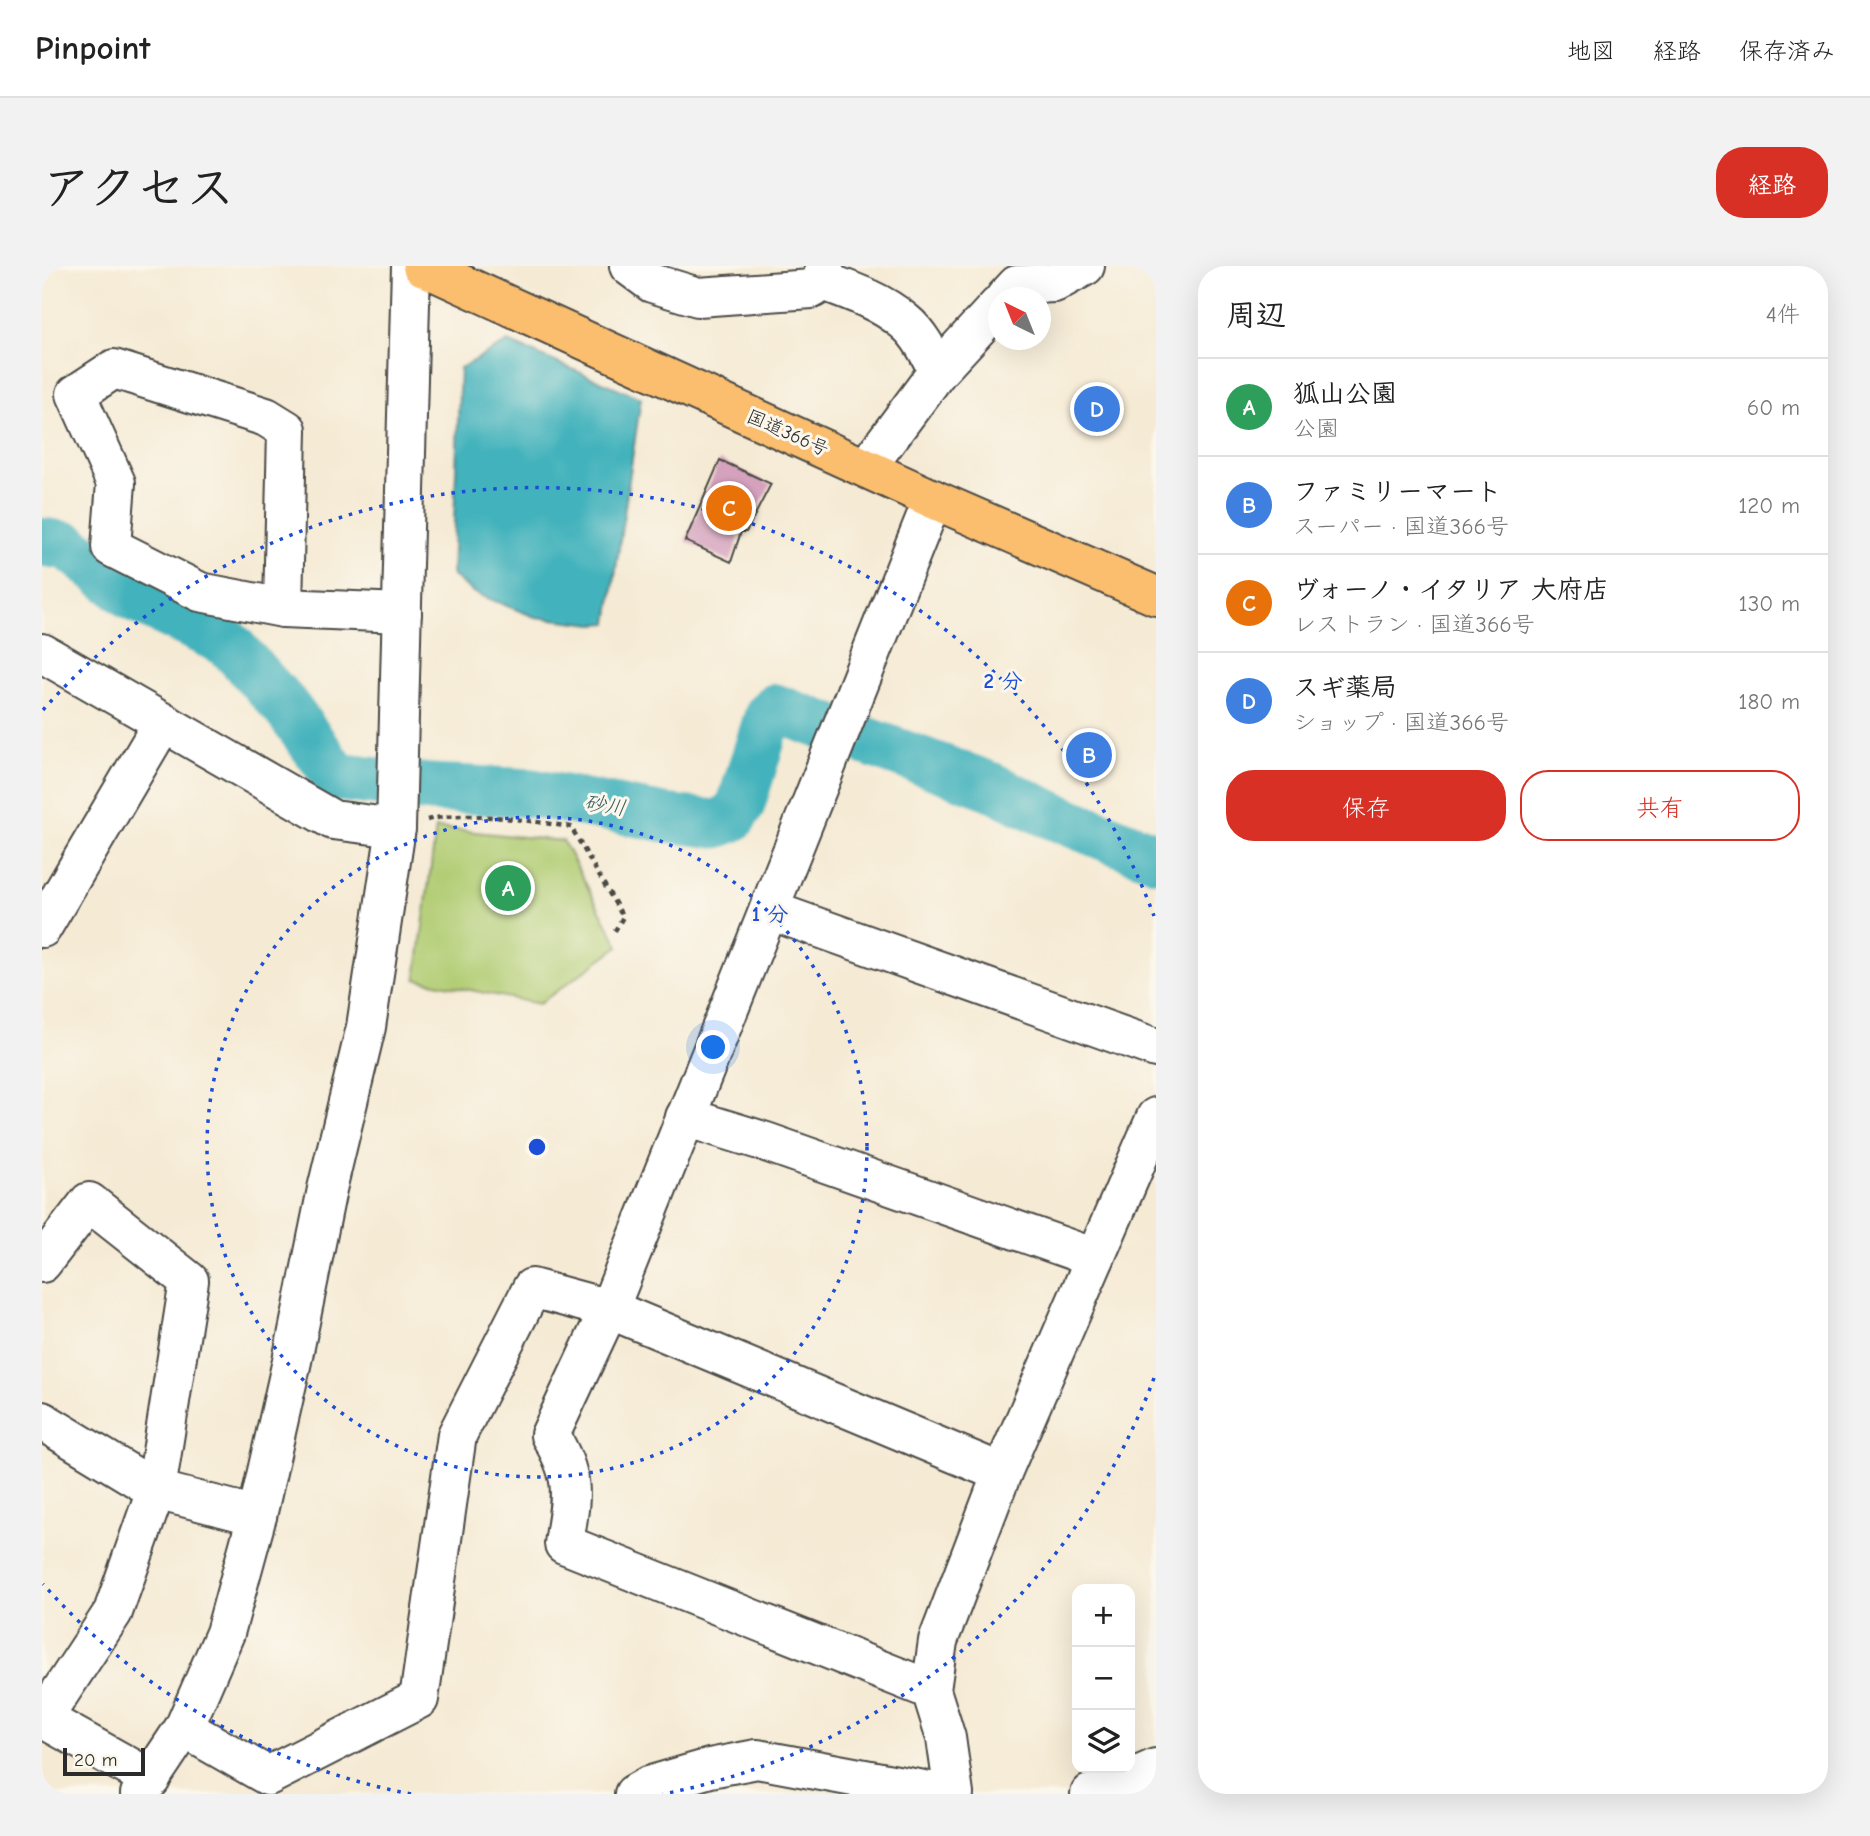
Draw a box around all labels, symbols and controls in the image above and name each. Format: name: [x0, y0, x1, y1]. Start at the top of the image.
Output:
text: Pinpoint: [35, 29, 150, 67]
text: 地図: [1567, 37, 1615, 65]
text: 経路: [1653, 37, 1701, 65]
text: 保存済み: [1739, 37, 1835, 65]
button: 経路: [1716, 147, 1828, 218]
text: アクセス: [42, 160, 235, 216]
north arrow: [988, 287, 1051, 350]
text: 周辺: [1226, 298, 1286, 333]
text: 4件: [1766, 301, 1800, 328]
text: 狐山公園: [1293, 379, 1397, 409]
pin: D: [1074, 383, 1120, 435]
text: A: [1243, 394, 1255, 421]
text: 60 m: [1747, 394, 1800, 421]
street label: 国道366号: [743, 405, 832, 461]
text: 公園: [1293, 415, 1339, 442]
text: ファミリーマート: [1293, 477, 1502, 507]
pin: C: [706, 482, 752, 534]
text: B: [1242, 492, 1256, 519]
text: 120 m: [1738, 492, 1800, 519]
text: スーパー · 国道366号: [1293, 513, 1509, 540]
text: ヴォーノ・イタリア 大府店: [1293, 575, 1609, 605]
text: C: [1242, 590, 1256, 617]
text: 130 m: [1739, 590, 1800, 617]
text: レストラン · 国道366号: [1293, 611, 1535, 638]
text: 2 分: [984, 669, 1022, 693]
text: スギ薬局: [1293, 673, 1397, 703]
text: D: [1242, 688, 1256, 715]
text: 180 m: [1738, 688, 1800, 715]
text: ショップ · 国道366号: [1293, 709, 1509, 736]
pin: B: [1066, 729, 1112, 781]
button: 保存: [1226, 770, 1506, 841]
button: 共有: [1520, 770, 1800, 841]
water label: 砂川: [582, 790, 628, 820]
pin: A: [485, 862, 531, 914]
text: 1 分: [752, 902, 788, 926]
your location: [696, 1030, 730, 1064]
centre of rings: [525, 1135, 549, 1159]
map controls: [1072, 1584, 1135, 1773]
button: +: [1072, 1584, 1135, 1647]
button: −: [1072, 1647, 1135, 1710]
button: layers: [1072, 1710, 1135, 1773]
scale bar: [63, 1745, 145, 1777]
text: 20 m: [74, 1749, 118, 1771]

